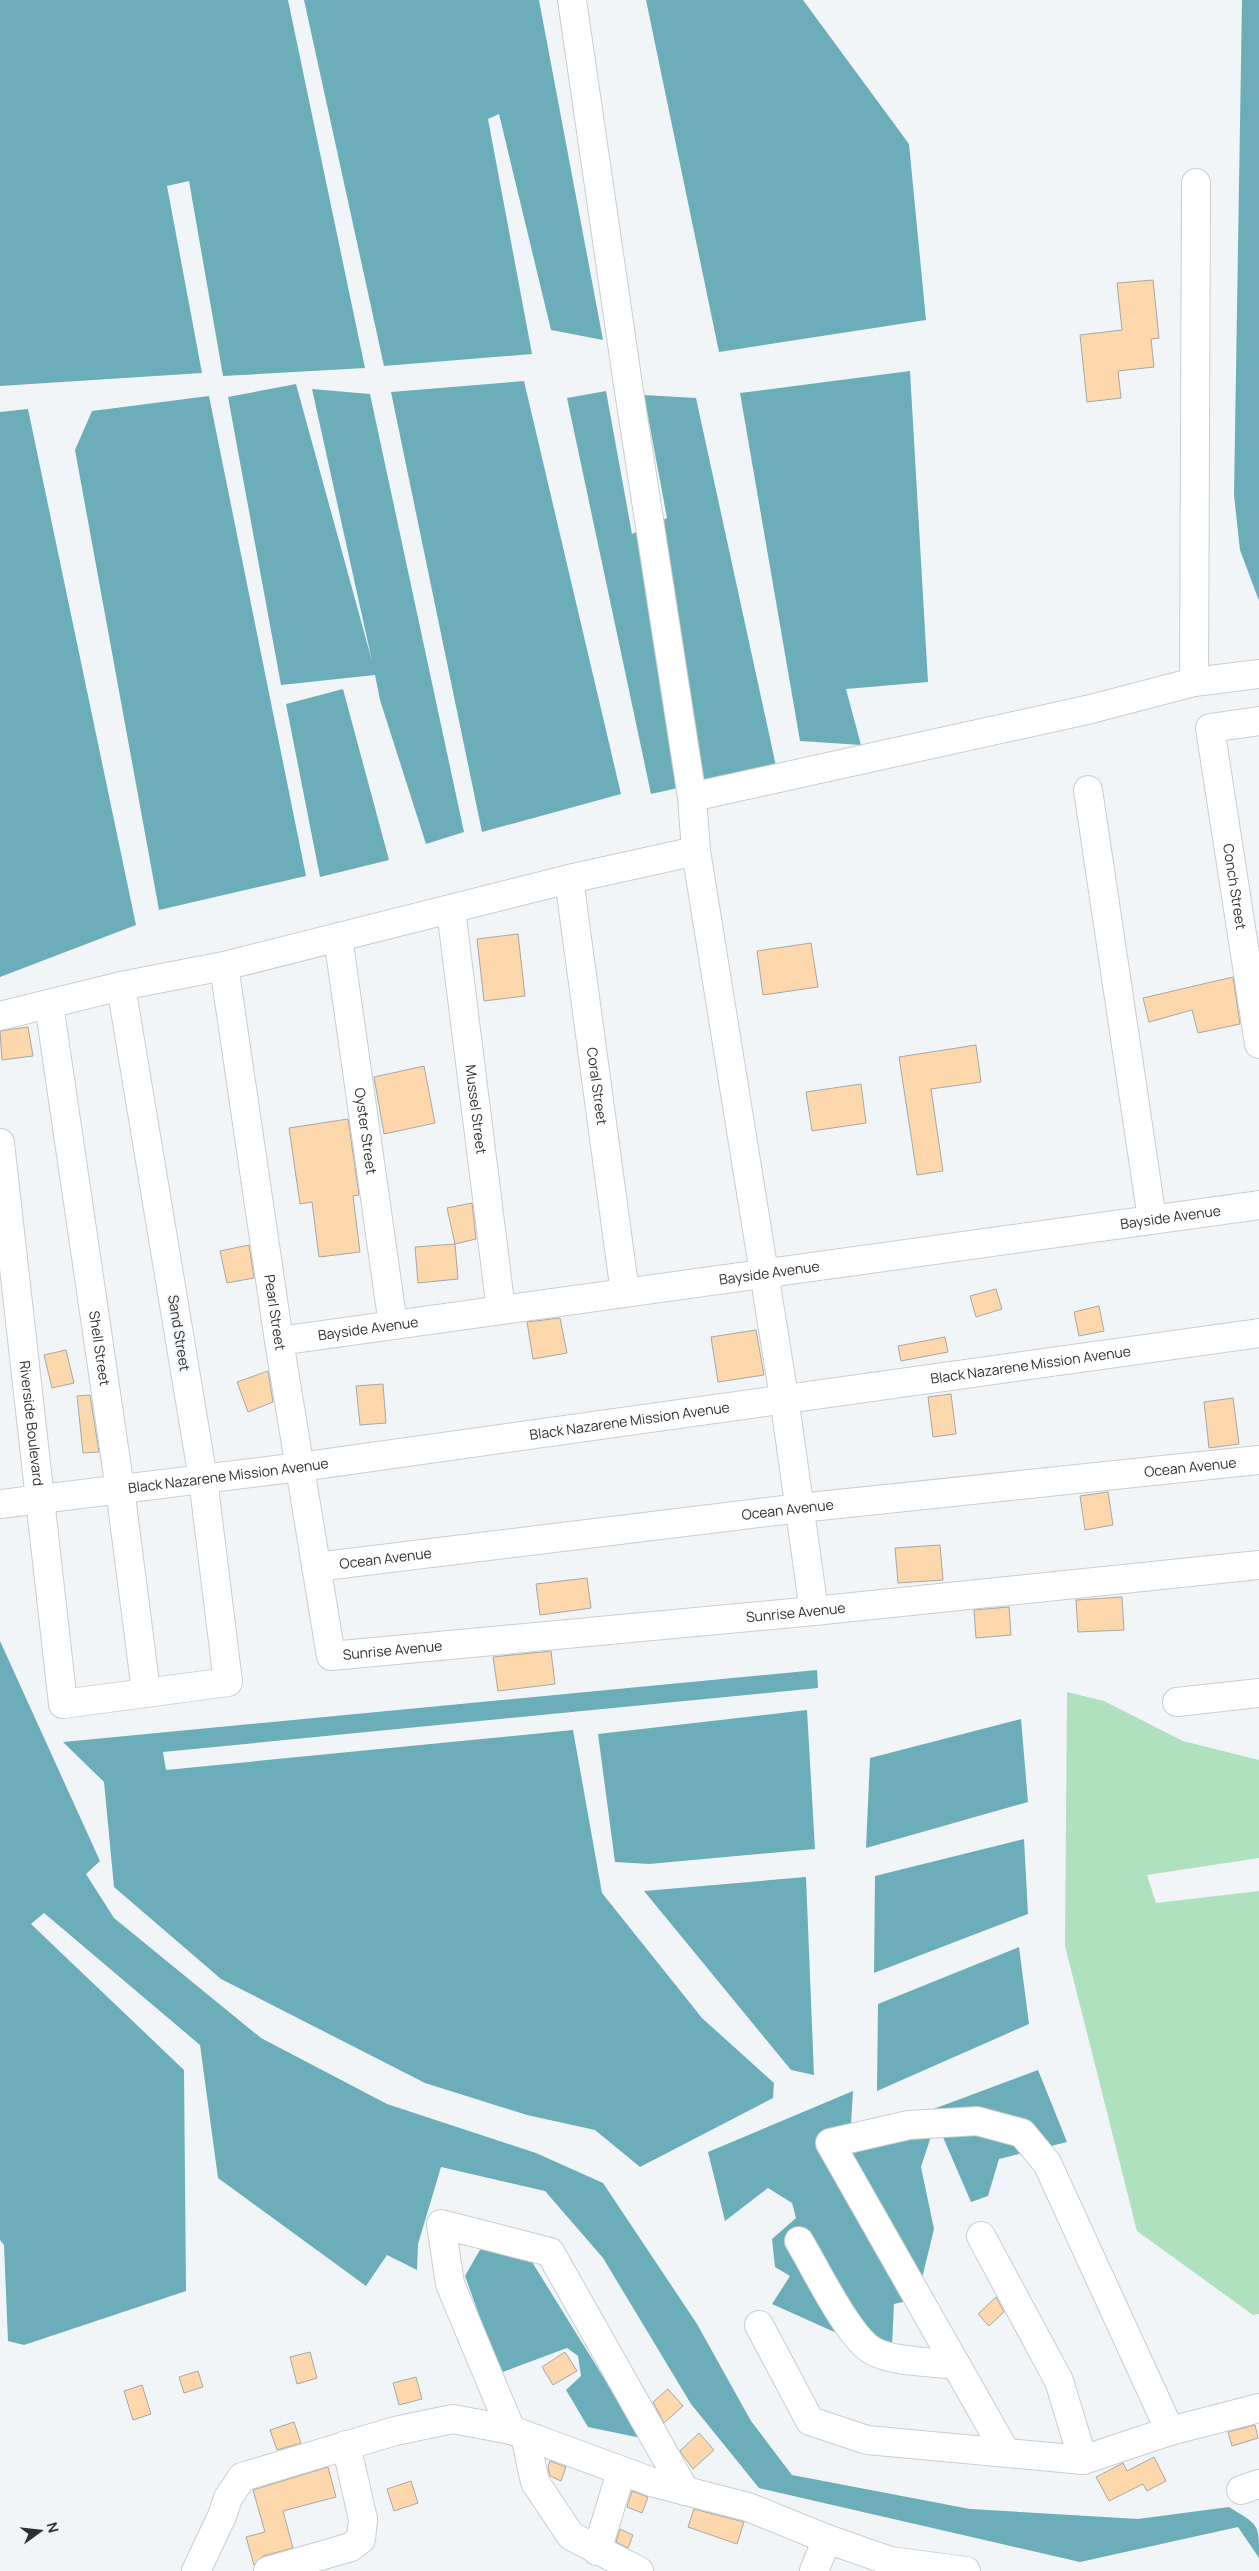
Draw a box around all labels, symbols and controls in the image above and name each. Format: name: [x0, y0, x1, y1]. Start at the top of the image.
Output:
street label: Conch Street: [1219, 842, 1251, 931]
street label: Coral Street: [583, 1046, 612, 1126]
street label: Mussel Street: [461, 1063, 492, 1156]
street label: Oyster Street: [350, 1086, 382, 1176]
street label: Bayside Avenue: [1119, 1200, 1222, 1233]
street label: Bayside Avenue: [718, 1256, 821, 1289]
street label: Pearl Street: [260, 1273, 290, 1352]
street label: Sand Street: [164, 1293, 195, 1373]
street label: Shell Street: [85, 1309, 115, 1387]
street label: Bayside Avenue: [317, 1312, 420, 1345]
street label: Black Nazarene Mission Avenue: [929, 1341, 1132, 1388]
street label: Riverside Boulevard: [15, 1360, 48, 1487]
street label: Black Nazarene Mission Avenue: [528, 1397, 731, 1444]
street label: Ocean Avenue: [1143, 1452, 1237, 1481]
street label: Black Nazarene Mission Avenue: [127, 1453, 330, 1497]
street label: Ocean Avenue: [740, 1495, 834, 1524]
street label: Ocean Avenue: [338, 1543, 433, 1573]
street label: Sunrise Avenue: [745, 1598, 846, 1626]
street label: Sunrise Avenue: [342, 1636, 443, 1664]
north arrow: [15, 2506, 65, 2556]
text: N: [43, 2520, 64, 2535]

